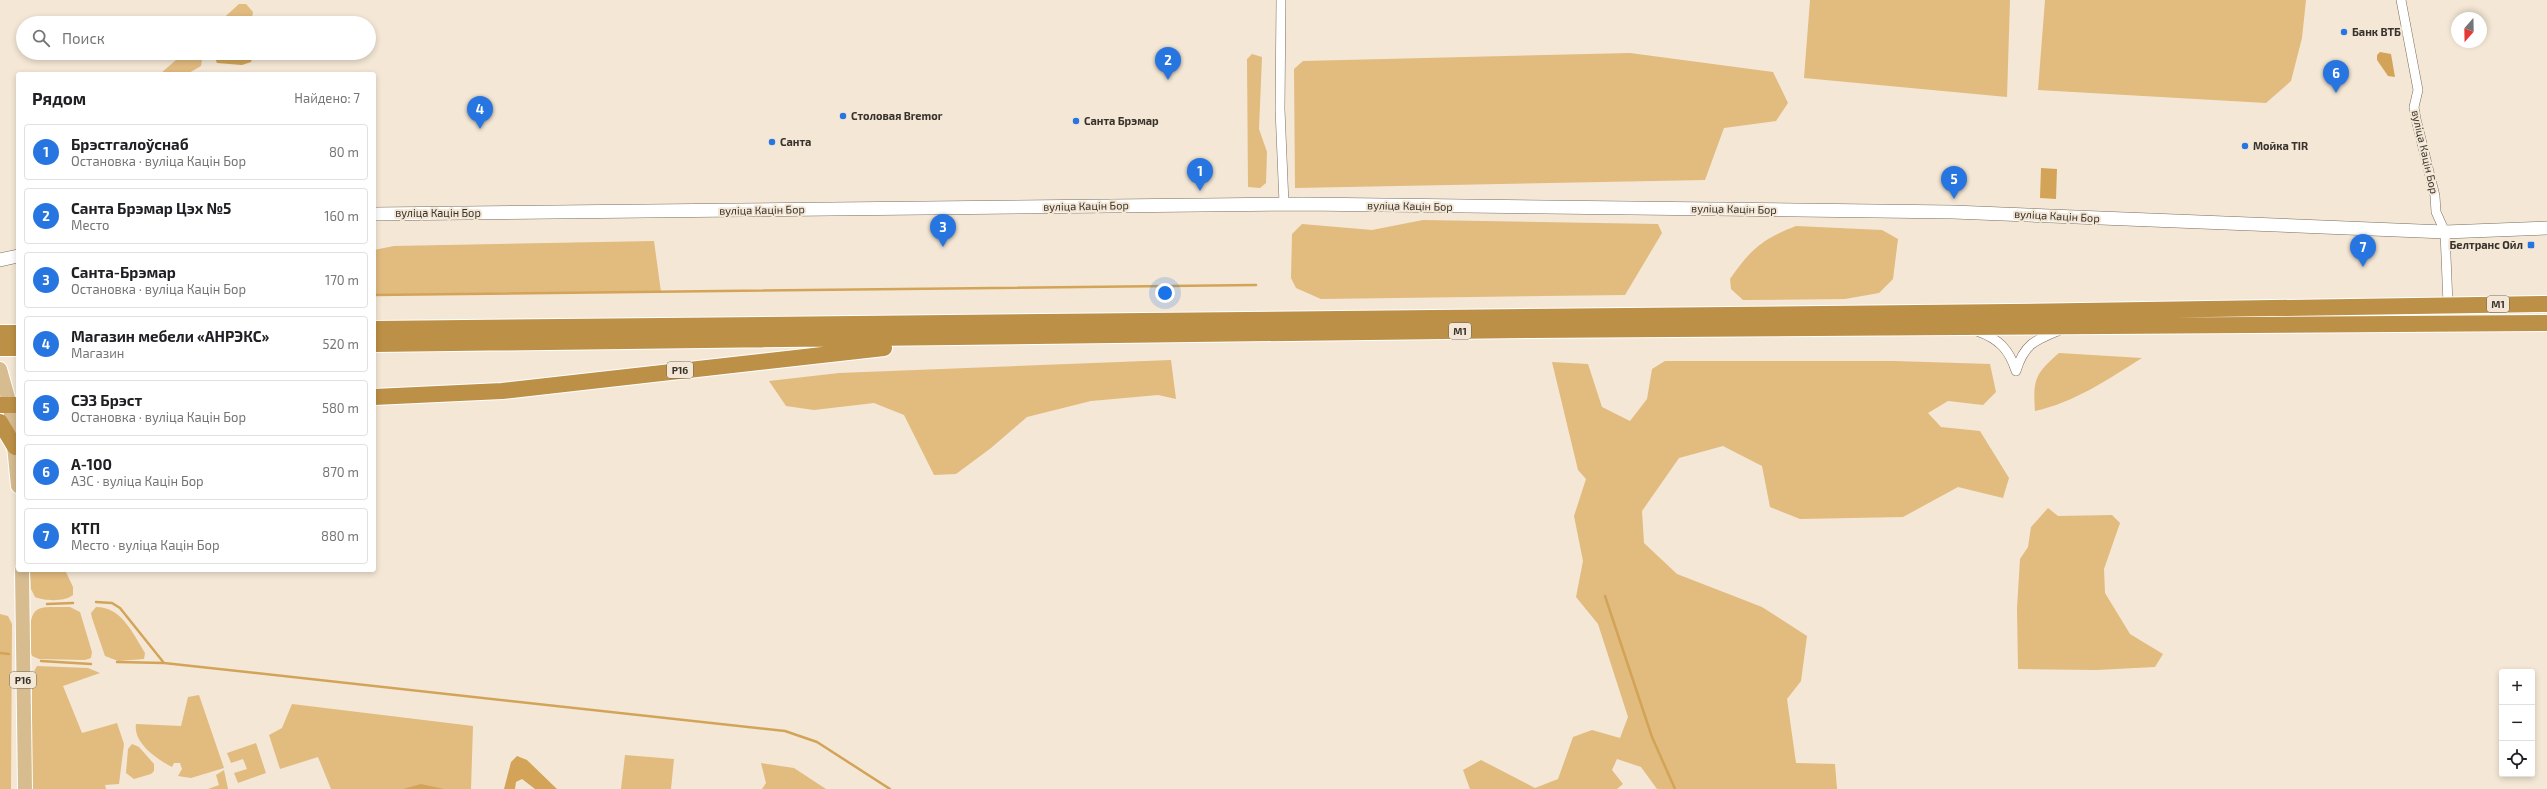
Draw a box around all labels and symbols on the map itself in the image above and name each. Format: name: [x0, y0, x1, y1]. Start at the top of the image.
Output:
north arrow: [2451, 12, 2487, 48]
place label: Банк ВТБ: [2352, 25, 2401, 38]
marker: Банк ВТБ: [2339, 27, 2349, 37]
pin: 2: [1155, 47, 1181, 80]
pin: 6: [2323, 60, 2349, 93]
pin: 4: [467, 96, 493, 129]
place label: Столовая Bremor: [851, 109, 943, 122]
street label: вуліца Кацін Бор: [2409, 109, 2441, 195]
marker: Столовая Bremor: [838, 111, 848, 121]
place label: Санта Брэмар: [1084, 114, 1159, 127]
marker: Санта Брэмар: [1071, 116, 1081, 126]
place label: Санта: [780, 135, 811, 148]
marker: Санта: [767, 137, 777, 147]
place label: Мойка TIR: [2253, 139, 2308, 152]
marker: Мойка TIR: [2240, 141, 2250, 151]
pin: 1: [1187, 158, 1213, 191]
pin: 5: [1941, 166, 1967, 199]
street label: вуліца Кацін Бор: [1043, 198, 1129, 214]
street label: вуліца Кацін Бор: [1367, 198, 1453, 214]
street label: вуліца Кацін Бор: [1691, 201, 1777, 217]
street label: вуліца Кацін Бор: [719, 202, 805, 218]
street label: вуліца Кацін Бор: [395, 206, 481, 220]
street label: вуліца Кацін Бор: [2014, 207, 2100, 225]
pin: 3: [930, 214, 956, 247]
pin: 7: [2350, 234, 2376, 267]
place label: Белтранс Ойл: [2449, 238, 2523, 251]
marker: Белтранс Ойл: [2526, 240, 2536, 250]
your location: [1155, 283, 1175, 303]
road number: М1: [2487, 296, 2509, 312]
road number: М1: [1449, 323, 1471, 339]
road number: Р16: [667, 362, 693, 378]
road number: Р16: [10, 672, 36, 688]

